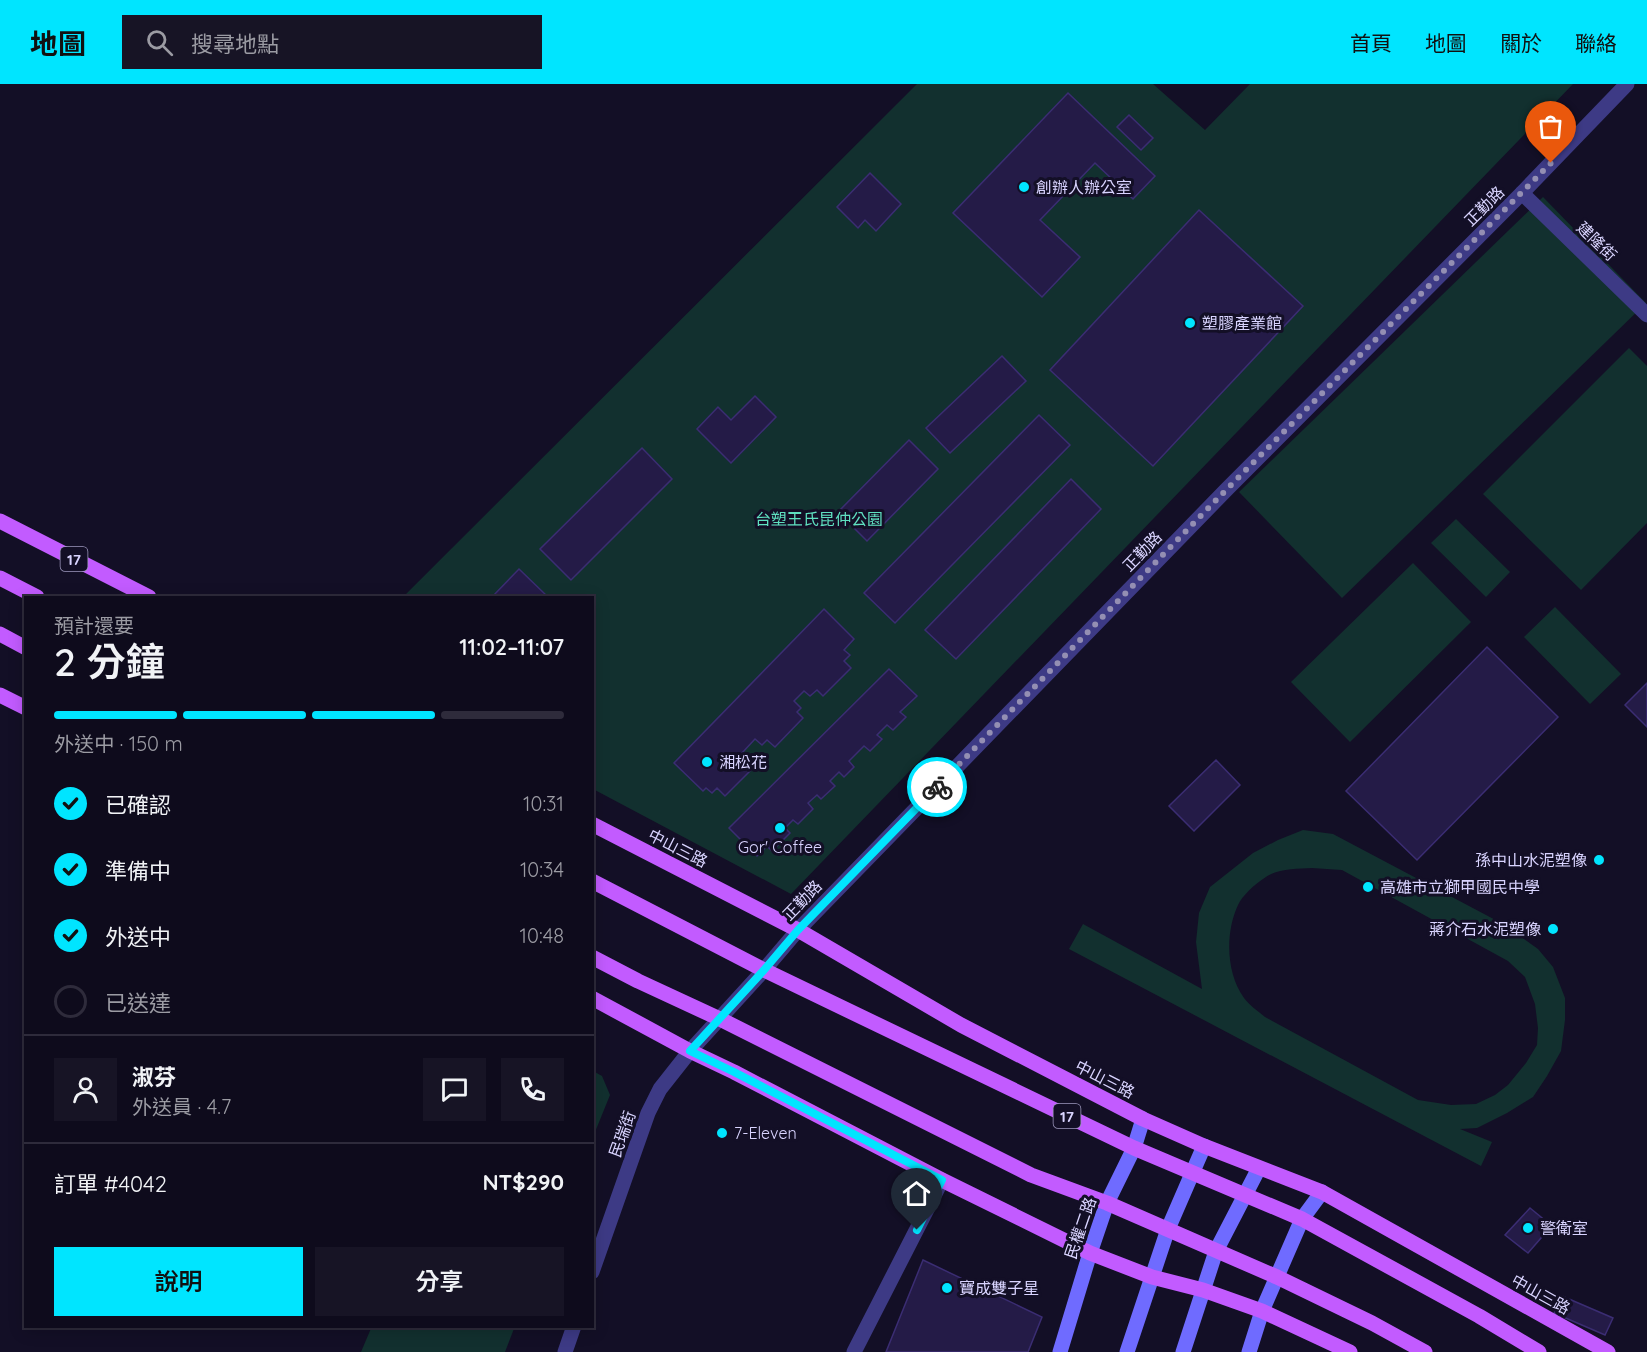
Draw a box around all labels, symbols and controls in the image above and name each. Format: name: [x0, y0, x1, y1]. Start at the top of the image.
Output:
search box: [122, 15, 542, 69]
text: 地圖: [30, 26, 86, 61]
icon: search: [143, 26, 176, 59]
text: 搜尋地點: [191, 30, 279, 58]
text: 首頁: [1350, 30, 1392, 56]
text: 地圖: [1425, 30, 1467, 56]
text: 關於: [1500, 30, 1542, 56]
text: 聯絡: [1575, 30, 1617, 56]
pin: [1525, 101, 1576, 163]
icon: bag: [1534, 110, 1567, 143]
place label: 創辦人辦公室: [1036, 177, 1132, 197]
marker: 創辦人辦公室: [1017, 180, 1031, 194]
street label: 正勤路: [1460, 182, 1508, 230]
street label: 建隆街: [1573, 217, 1621, 265]
place label: 塑膠產業館: [1202, 313, 1282, 333]
marker: 塑膠產業館: [1183, 316, 1197, 330]
park label: 台塑王氏昆仲公園: [755, 509, 883, 529]
street label: 正勤路: [1118, 527, 1166, 575]
road number: 17: [60, 547, 88, 571]
text: 預計還要: [54, 613, 134, 638]
text: 11:02–11:07: [459, 633, 564, 661]
text: 2 分鐘: [54, 637, 165, 686]
text: 外送中 · 150 m: [54, 731, 183, 756]
place label: 湘松花: [719, 752, 767, 772]
marker: 湘松花: [700, 755, 714, 769]
courier: [907, 757, 967, 817]
icon: bike: [921, 771, 954, 804]
icon: check: [54, 787, 87, 820]
text: 已確認: [105, 791, 171, 819]
text: 10:31: [523, 791, 564, 816]
marker: Gor' Coffee: [773, 821, 787, 835]
street label: 中山三路: [645, 825, 711, 871]
place label: Gor' Coffee: [738, 837, 822, 857]
place label: 孫中山水泥塑像: [1475, 850, 1587, 870]
icon: check: [54, 853, 87, 886]
marker: 孫中山水泥塑像: [1592, 853, 1606, 867]
text: 準備中: [105, 857, 171, 885]
text: 10:34: [520, 857, 564, 882]
street label: 正勤路: [778, 876, 826, 924]
place label: 高雄市立獅甲國民中學: [1380, 877, 1540, 897]
marker: 高雄市立獅甲國民中學: [1361, 880, 1375, 894]
icon: check: [54, 919, 87, 952]
place label: 蔣介石水泥塑像: [1429, 919, 1541, 939]
marker: 蔣介石水泥塑像: [1546, 922, 1560, 936]
text: 外送中: [105, 923, 171, 951]
text: 10:48: [520, 923, 564, 948]
text: 已送達: [105, 989, 171, 1017]
street label: 中山三路: [1072, 1056, 1138, 1102]
button: person: [54, 1058, 117, 1121]
button: chat: [423, 1058, 486, 1121]
button: phone: [501, 1058, 564, 1121]
text: 淑芬: [132, 1063, 176, 1091]
text: 外送員 · 4.7: [132, 1094, 231, 1119]
road number: 17: [1054, 1104, 1080, 1128]
street label: 民瑞街: [604, 1108, 640, 1160]
place label: 7-Eleven: [734, 1123, 797, 1143]
marker: 7-Eleven: [715, 1126, 729, 1140]
text: NT$290: [482, 1168, 564, 1196]
pin: [891, 1168, 942, 1230]
text: 訂單 #4042: [54, 1170, 167, 1198]
icon: home: [900, 1177, 933, 1210]
street label: 民權二路: [1060, 1194, 1100, 1262]
place label: 警衛室: [1540, 1218, 1588, 1238]
marker: 警衛室: [1521, 1221, 1535, 1235]
button: 說明: [54, 1247, 303, 1316]
button: 分享: [315, 1247, 564, 1316]
street label: 中山三路: [1508, 1270, 1574, 1318]
place label: 寶成雙子星: [959, 1278, 1039, 1298]
marker: 寶成雙子星: [940, 1281, 954, 1295]

